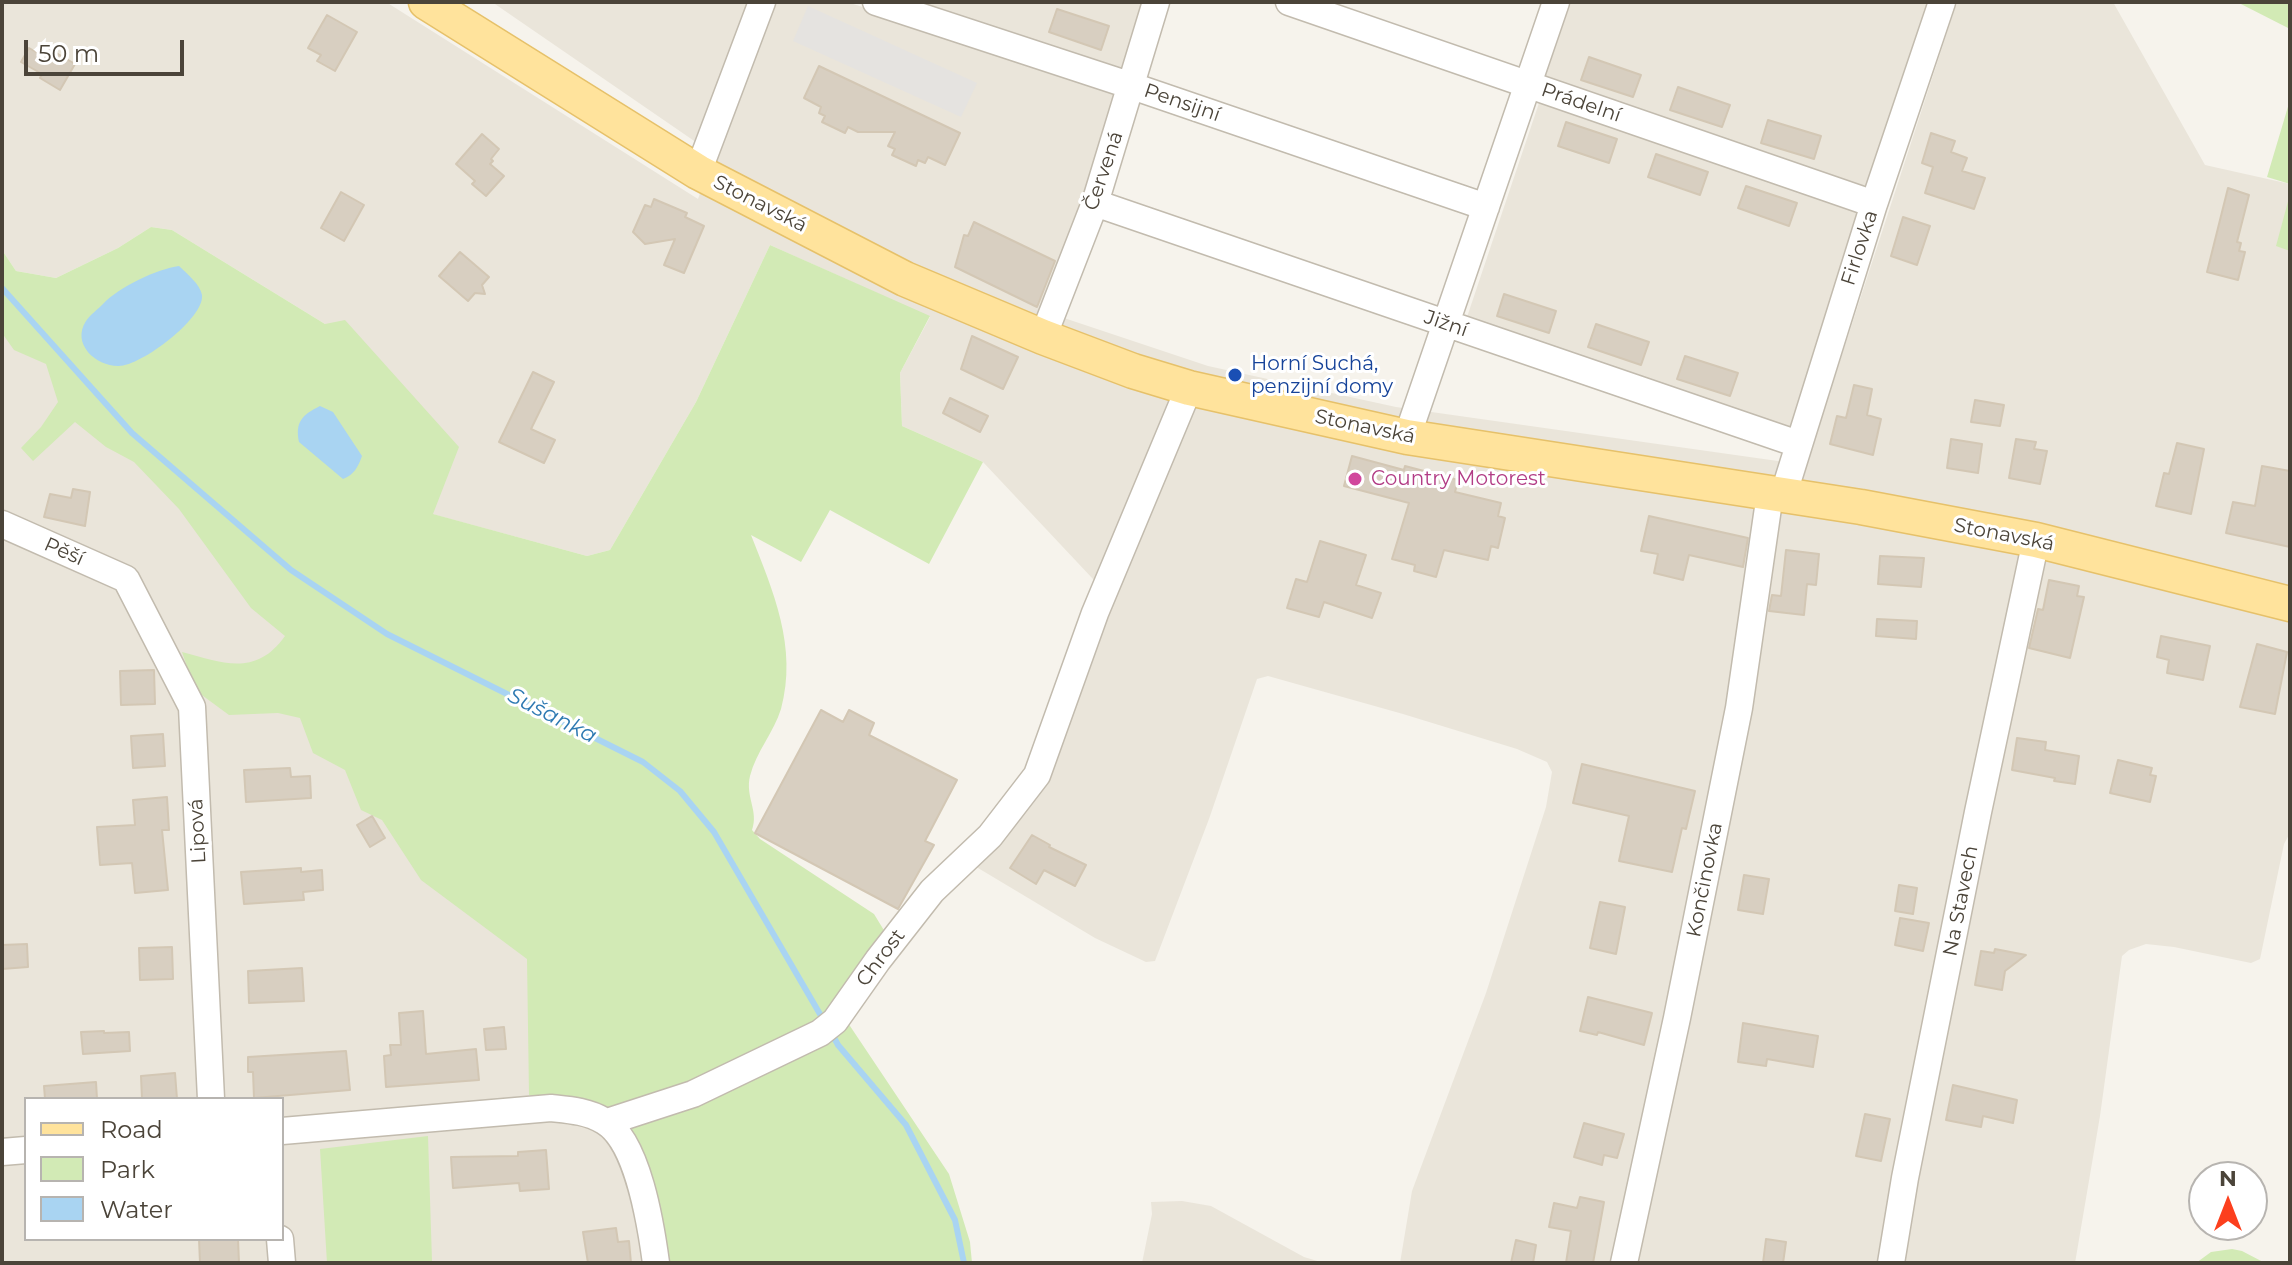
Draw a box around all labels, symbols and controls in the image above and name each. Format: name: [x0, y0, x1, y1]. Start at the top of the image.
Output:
scale bar: [28, 24, 188, 74]
text: 50 m: [38, 39, 99, 68]
street label: Prádelní: [1538, 78, 1624, 128]
street label: Pensijní: [1141, 79, 1223, 127]
street label: Červená: [1079, 128, 1129, 214]
street label: Stonavská: [709, 170, 811, 238]
street label: Firlovka: [1837, 207, 1883, 289]
street label: Jižní: [1421, 305, 1471, 343]
place label: Horní Suchá, penzijní domy: [1251, 352, 1393, 399]
marker: Horní Suchá, penzijní domy: [1226, 366, 1244, 384]
street label: Stonavská: [1313, 405, 1417, 449]
place label: Country Motorest: [1371, 467, 1546, 491]
marker: Country Motorest: [1346, 470, 1364, 488]
street label: Stonavská: [1952, 514, 2056, 556]
street label: Pěší: [40, 533, 88, 571]
water label: Sušanka: [503, 682, 601, 750]
street label: Lipová: [184, 798, 212, 864]
street label: Končinovka: [1682, 821, 1728, 939]
street label: Na Stavech: [1939, 844, 1983, 958]
street label: Chrost: [852, 924, 910, 992]
legend: [24, 1097, 284, 1241]
text: Road: [100, 1115, 163, 1144]
text: Park: [100, 1155, 155, 1184]
north arrow: [2188, 1161, 2268, 1241]
text: N: [2219, 1165, 2237, 1192]
text: Water: [100, 1195, 173, 1224]

